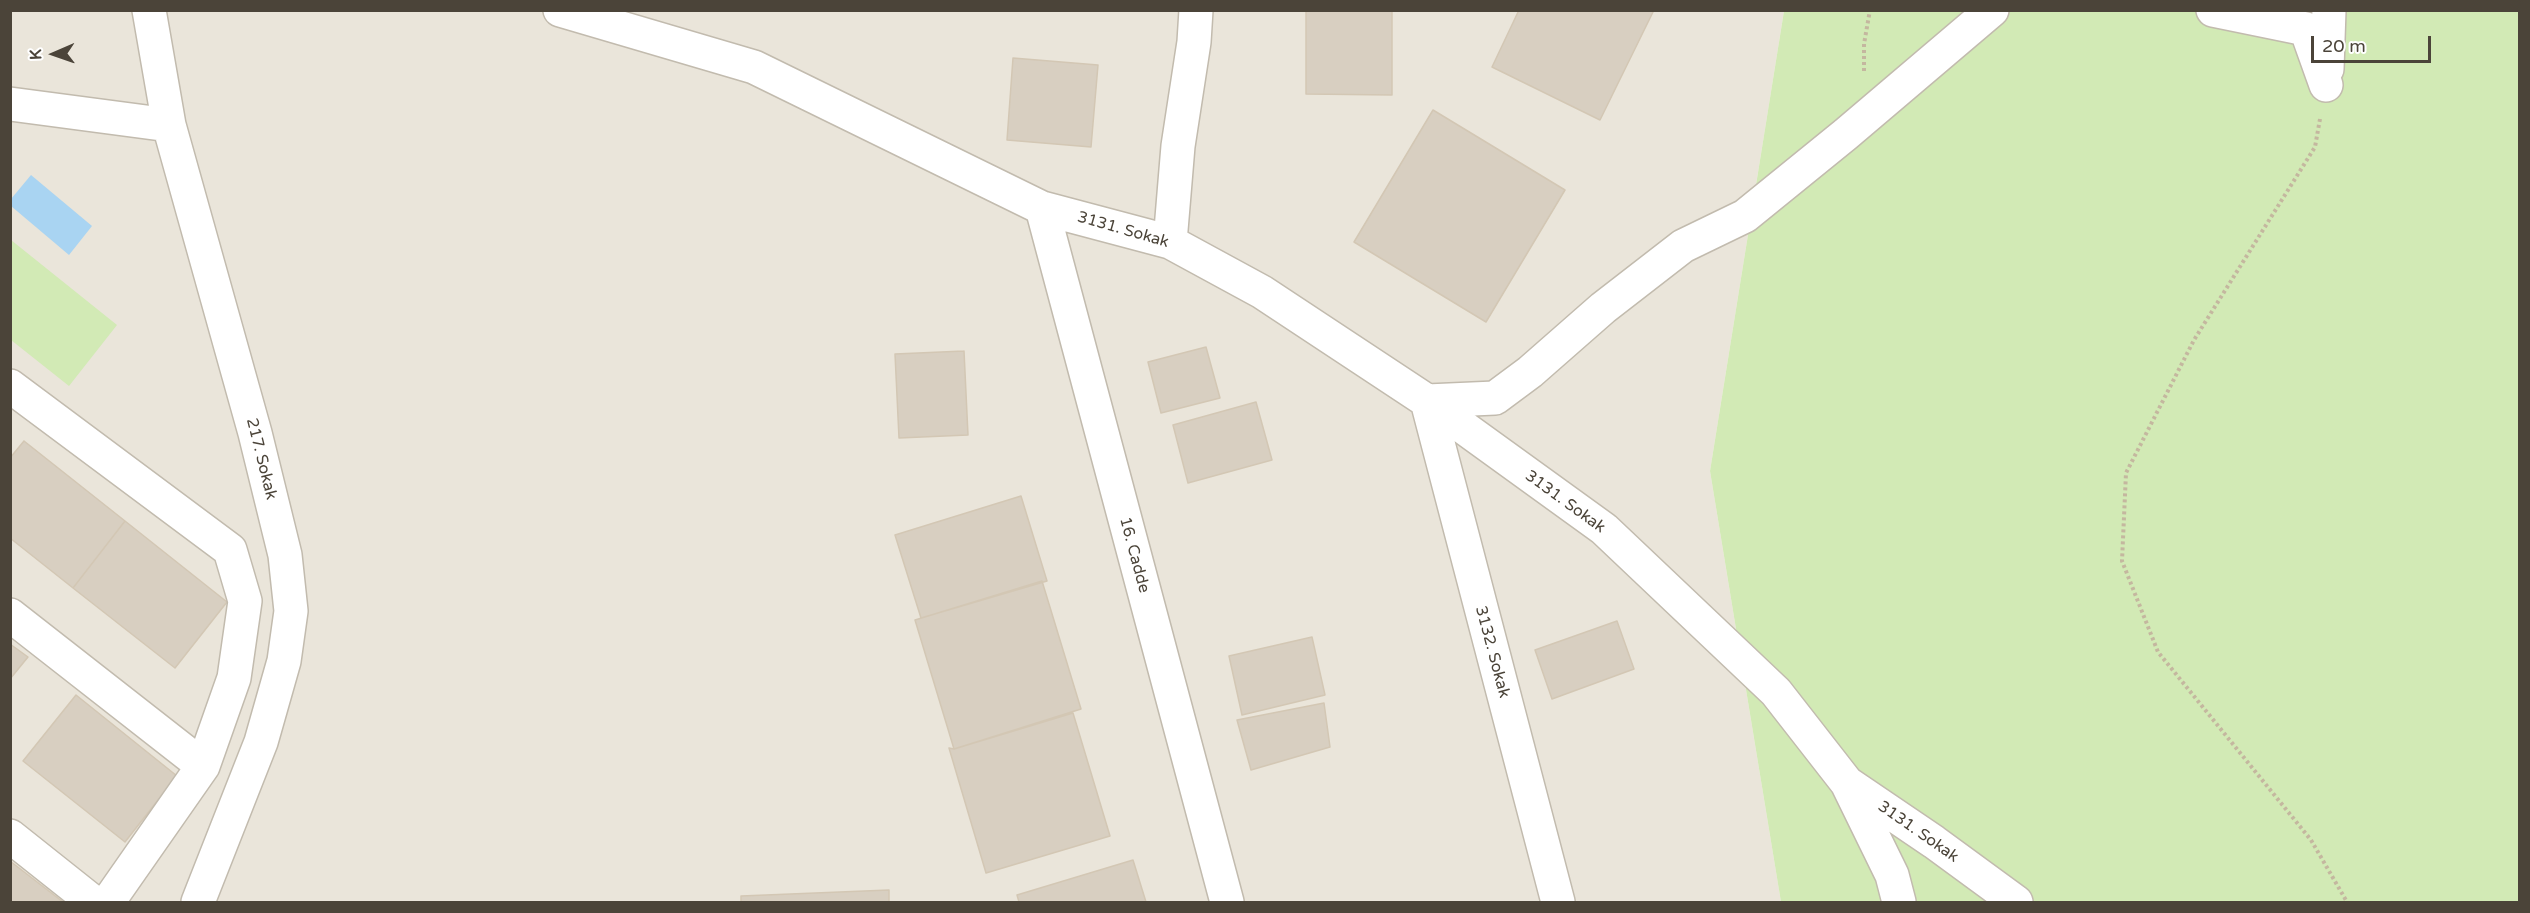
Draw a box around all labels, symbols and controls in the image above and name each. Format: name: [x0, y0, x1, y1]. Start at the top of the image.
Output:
north arrow: [24, 24, 84, 84]
scale bar: [2314, 24, 2434, 62]
text: 20 m: [2322, 35, 2366, 57]
text: K: [26, 49, 46, 60]
street label: 3131. Sokak: [1075, 208, 1171, 252]
street label: 217. Sokak: [242, 416, 280, 502]
street label: 3131. Sokak: [1521, 466, 1609, 538]
street label: 16. Cadde: [1115, 515, 1153, 595]
street label: 3132. Sokak: [1471, 604, 1513, 700]
street label: 3131. Sokak: [1874, 797, 1962, 867]

